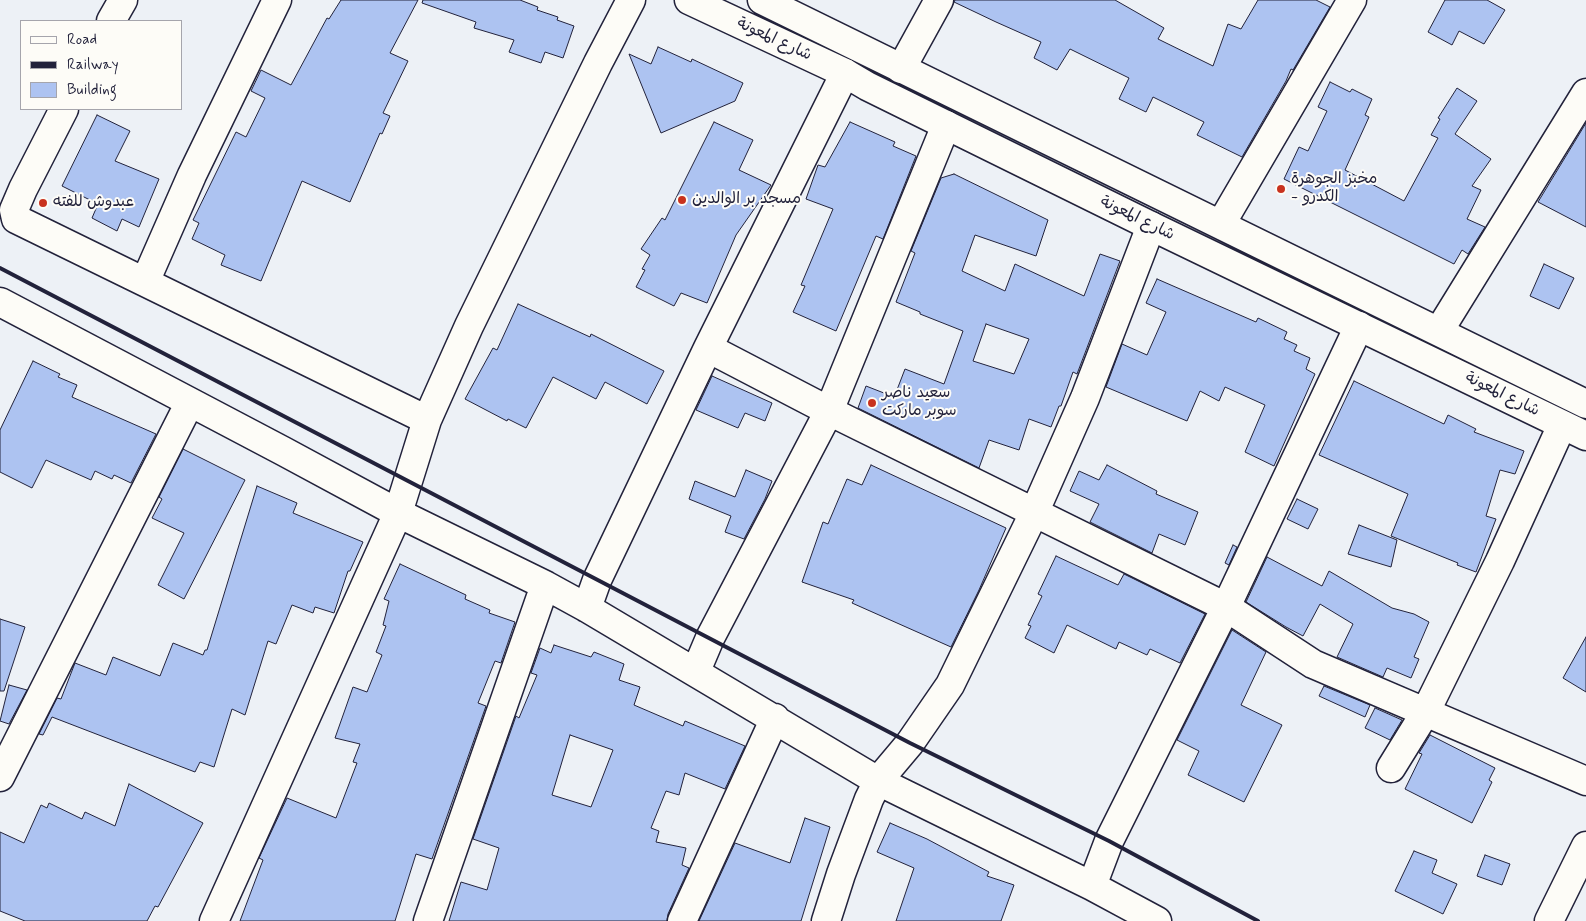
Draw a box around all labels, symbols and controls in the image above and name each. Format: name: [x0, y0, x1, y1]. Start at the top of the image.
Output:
street label: شارع المعونة: [733, 14, 815, 66]
legend: [20, 20, 182, 110]
text: Road: [67, 30, 97, 50]
text: Railway: [67, 55, 119, 75]
text: Building: [67, 80, 117, 100]
place label: مخبز الجوهرة - الكدرو: [1291, 170, 1377, 208]
marker: مخبز الجوهرة - الكدرو: [1275, 183, 1287, 195]
place label: مسجد بر الوالدين: [692, 190, 801, 210]
place label: عبدوش للفته: [53, 193, 134, 213]
street label: شارع المعونة: [1097, 193, 1177, 245]
marker: مسجد بر الوالدين: [676, 194, 688, 206]
marker: عبدوش للفته: [37, 197, 49, 209]
street label: شارع المعونة: [1462, 369, 1542, 421]
place label: سعيد ناصر سوبر ماركت: [882, 384, 957, 422]
marker: سعيد ناصر سوبر ماركت: [866, 397, 878, 409]

